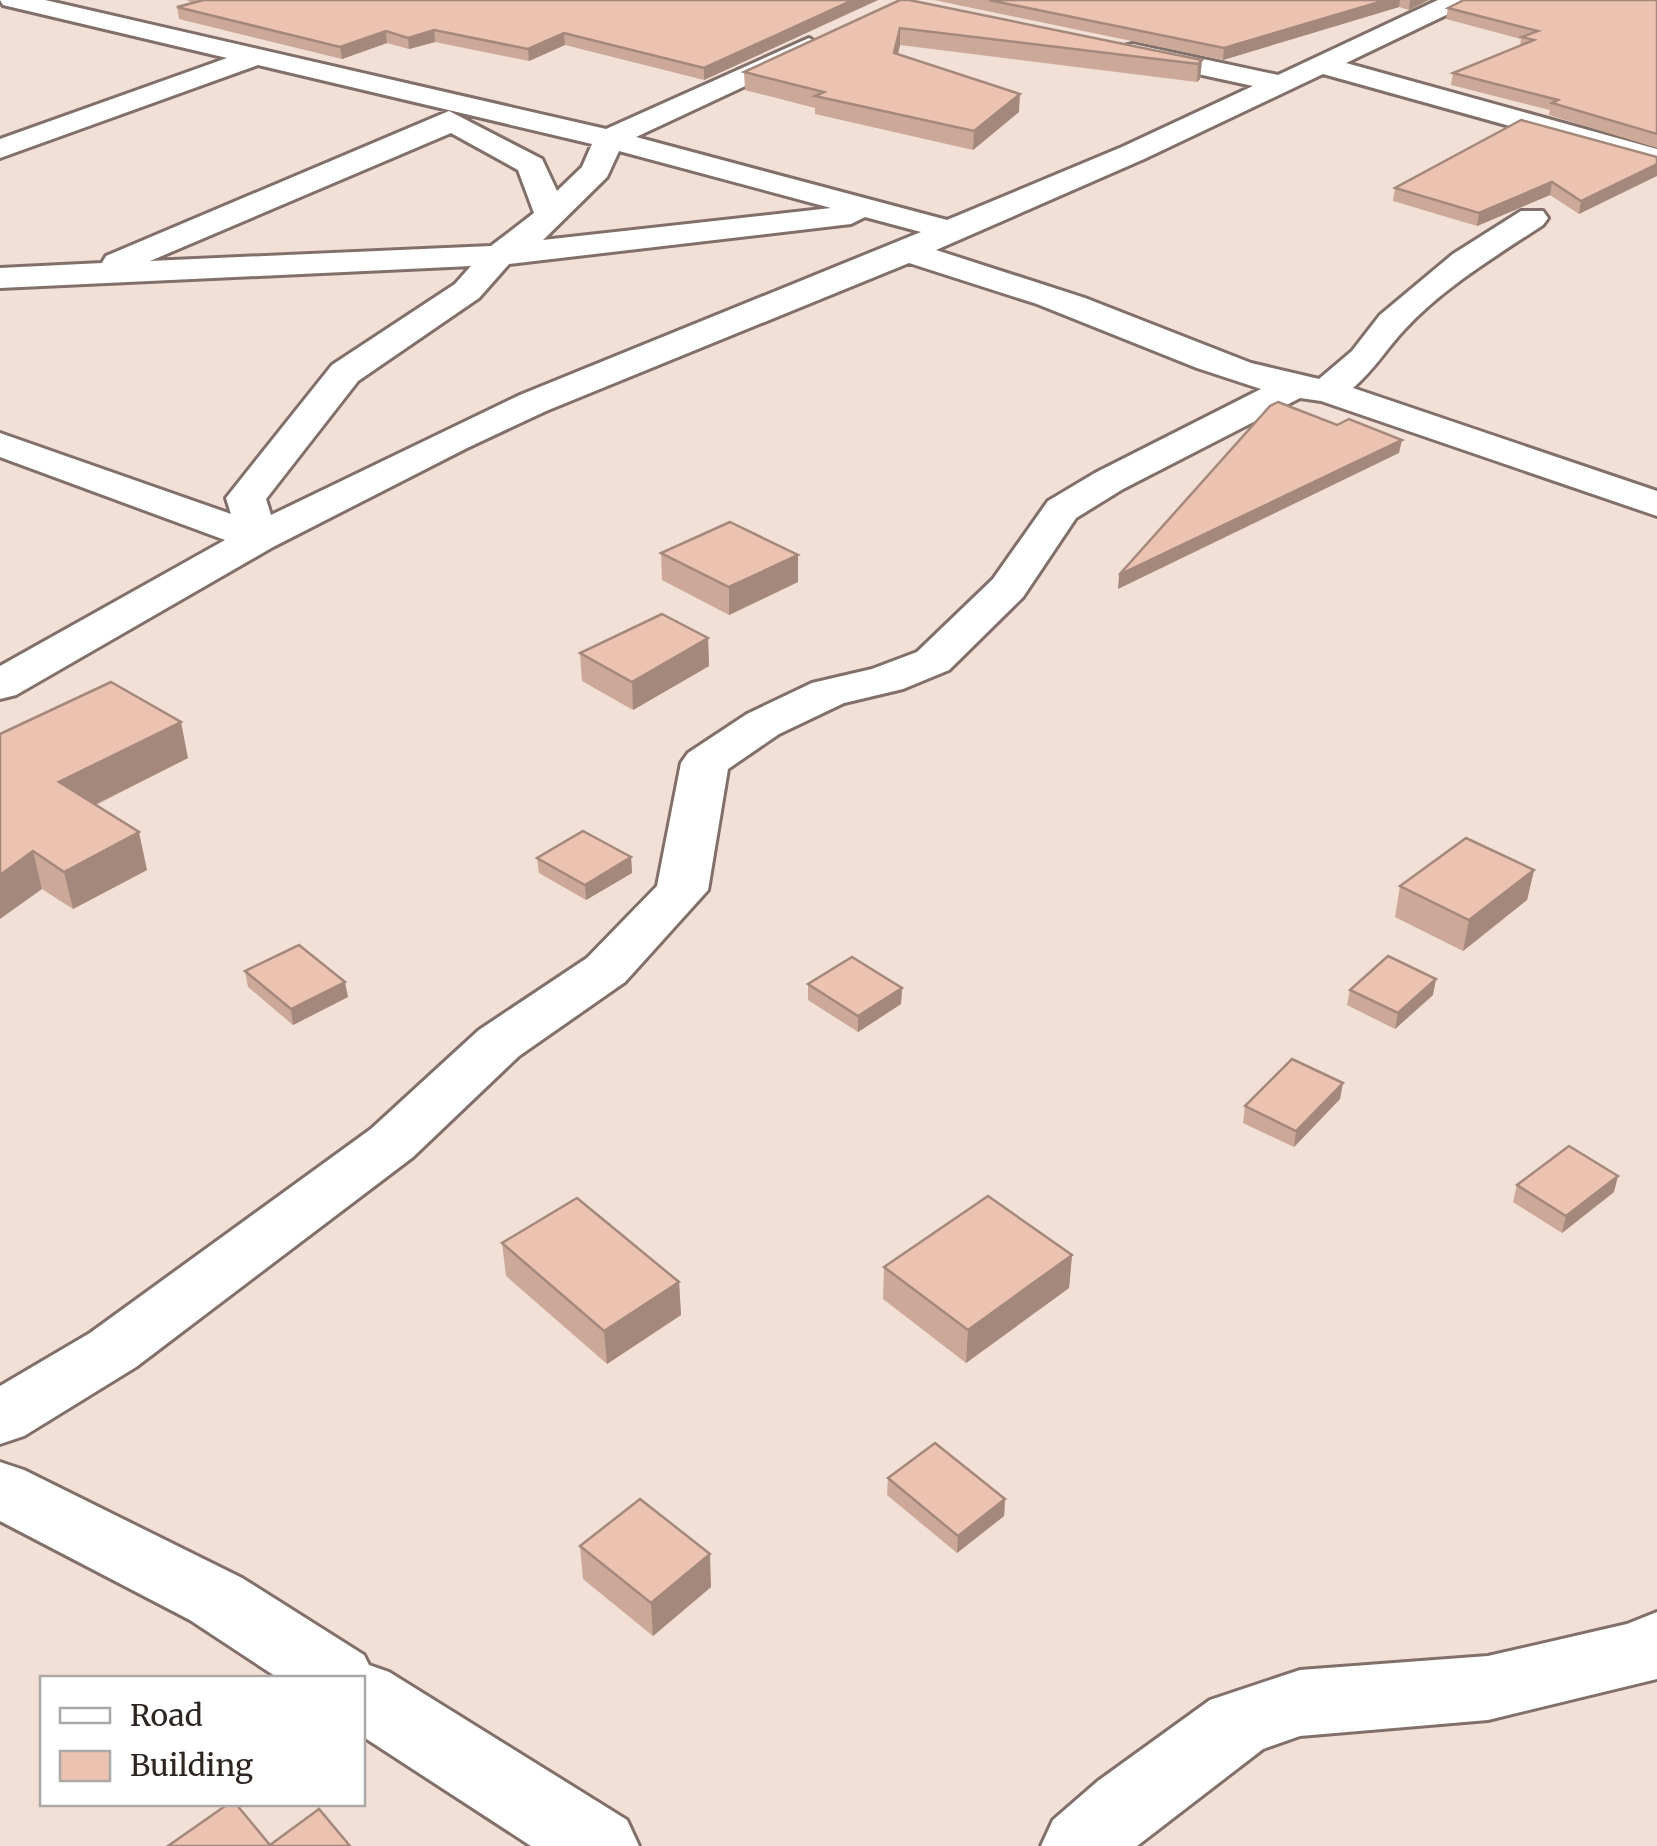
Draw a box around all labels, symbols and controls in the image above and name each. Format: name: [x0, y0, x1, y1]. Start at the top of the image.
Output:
legend: [40, 1676, 365, 1806]
text: Road: [130, 1696, 203, 1734]
text: Building: [130, 1746, 253, 1784]

